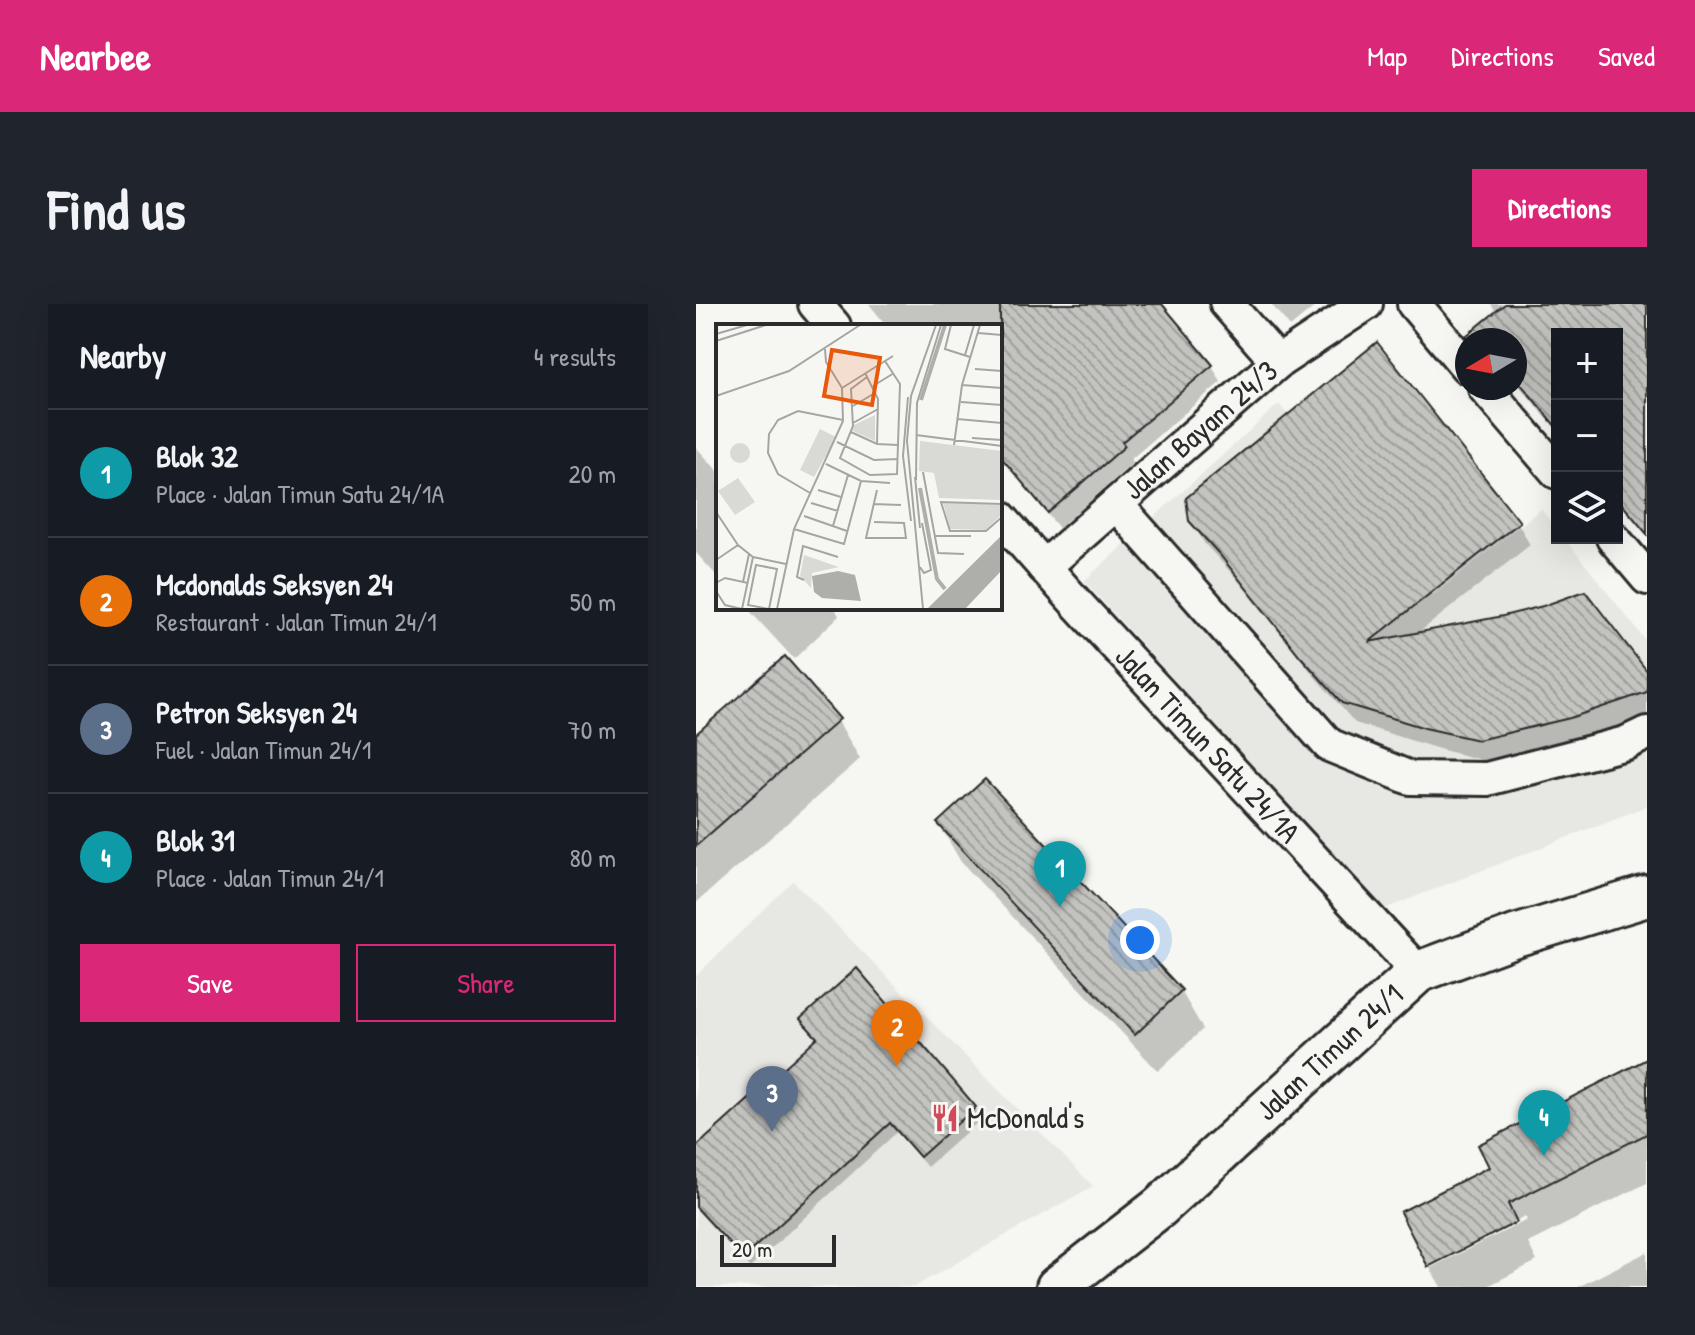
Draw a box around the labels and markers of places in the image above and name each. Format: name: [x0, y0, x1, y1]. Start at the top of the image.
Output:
pin: 1: [1034, 841, 1086, 907]
pin: 2: [871, 1000, 923, 1066]
pin: 3: [746, 1066, 798, 1132]
pin: 4: [1518, 1090, 1570, 1156]
place label: McDonald's: [967, 1097, 1084, 1137]
restaurant icon: McDonald's: [930, 1103, 960, 1133]

